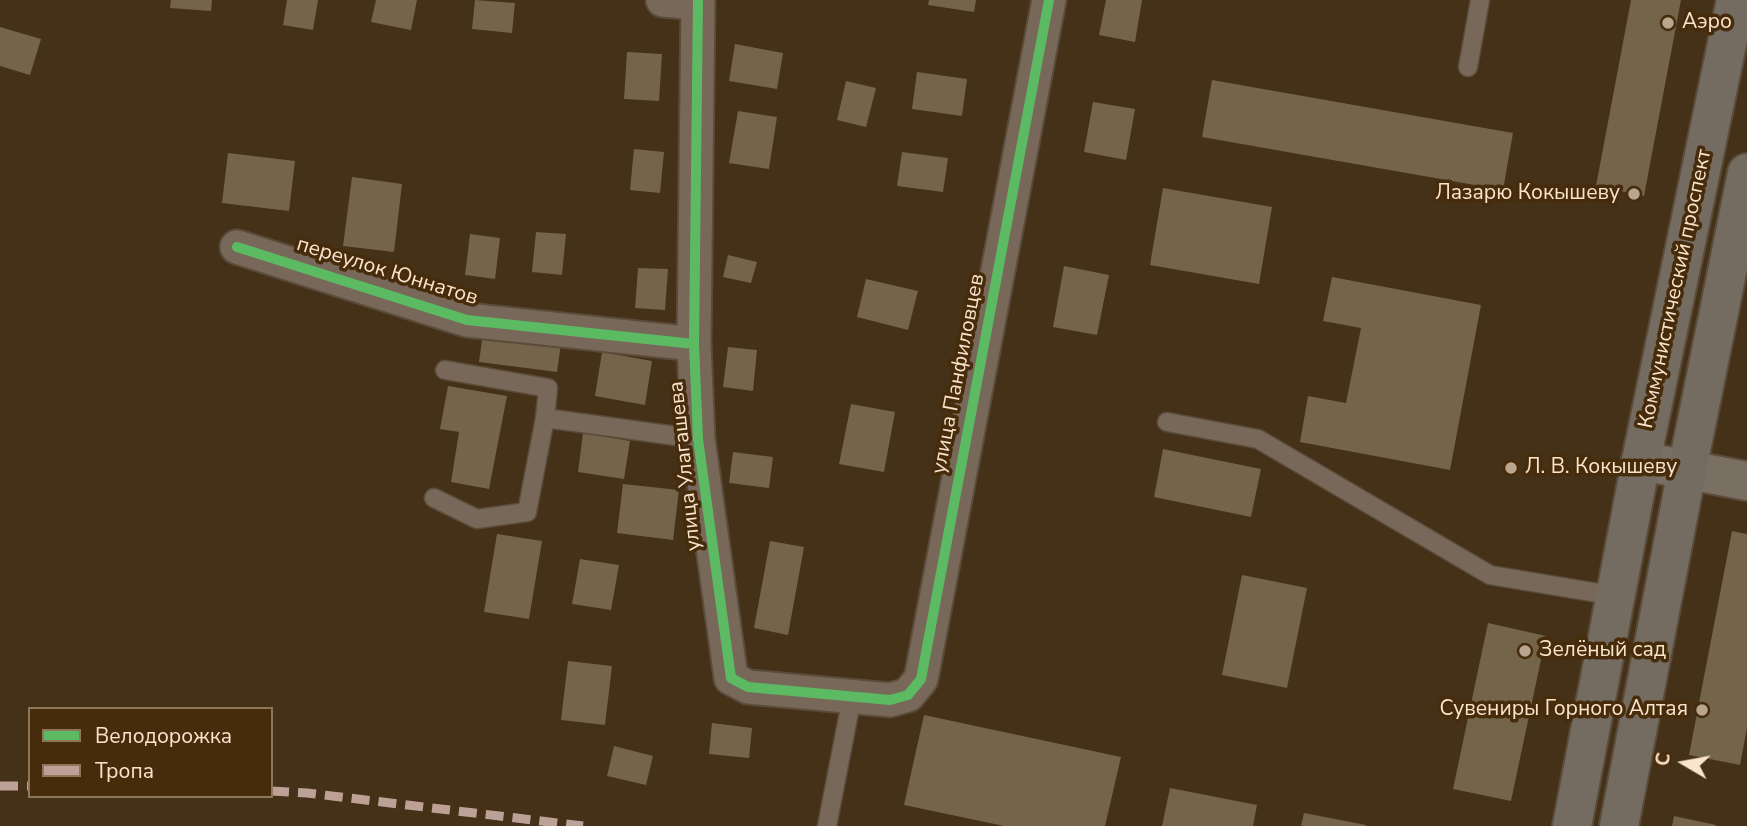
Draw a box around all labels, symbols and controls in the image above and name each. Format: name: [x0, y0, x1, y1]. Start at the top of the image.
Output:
place label: Аэро: [1682, 10, 1732, 36]
marker: Аэро: [1660, 15, 1676, 31]
street label: Коммунистический проспект: [1634, 147, 1718, 431]
place label: Лазарю Кокышеву: [1435, 181, 1620, 207]
marker: Лазарю Кокышеву: [1626, 186, 1642, 202]
street label: переулок Юннатов: [293, 232, 481, 312]
street label: улица Панфиловцев: [927, 272, 991, 476]
street label: улица Улагашева: [665, 380, 707, 552]
place label: Л. В. Кокышеву: [1525, 455, 1677, 481]
marker: Л. В. Кокышеву: [1503, 460, 1519, 476]
place label: Зелёный сад: [1539, 638, 1666, 664]
marker: Зелёный сад: [1517, 643, 1533, 659]
place label: Сувениры Горного Алтая: [1439, 697, 1688, 723]
marker: Сувениры Горного Алтая: [1694, 702, 1710, 718]
legend: [28, 707, 273, 798]
text: Велодорожка: [95, 722, 232, 750]
north arrow: [1649, 728, 1719, 798]
text: С: [1649, 751, 1677, 768]
text: Тропа: [95, 757, 154, 785]

